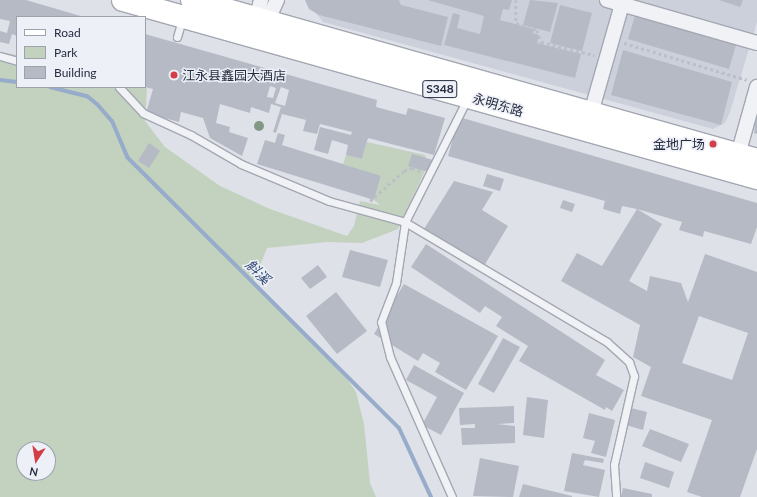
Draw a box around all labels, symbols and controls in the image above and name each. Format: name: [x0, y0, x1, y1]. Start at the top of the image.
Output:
legend: [16, 16, 146, 88]
text: Road: [54, 25, 81, 40]
text: Park: [54, 45, 77, 60]
text: Building: [54, 65, 97, 80]
place label: 江永县鑫园大酒店: [182, 67, 286, 83]
marker: 江永县鑫园大酒店: [169, 70, 179, 80]
road number: S348: [422, 79, 458, 99]
street label: 永明东路: [471, 90, 525, 120]
place label: 金地广场: [653, 136, 705, 152]
marker: 金地广场: [708, 139, 718, 149]
water label: 斛溪: [242, 256, 274, 288]
north arrow: [16, 441, 56, 481]
text: N: [28, 465, 39, 479]

